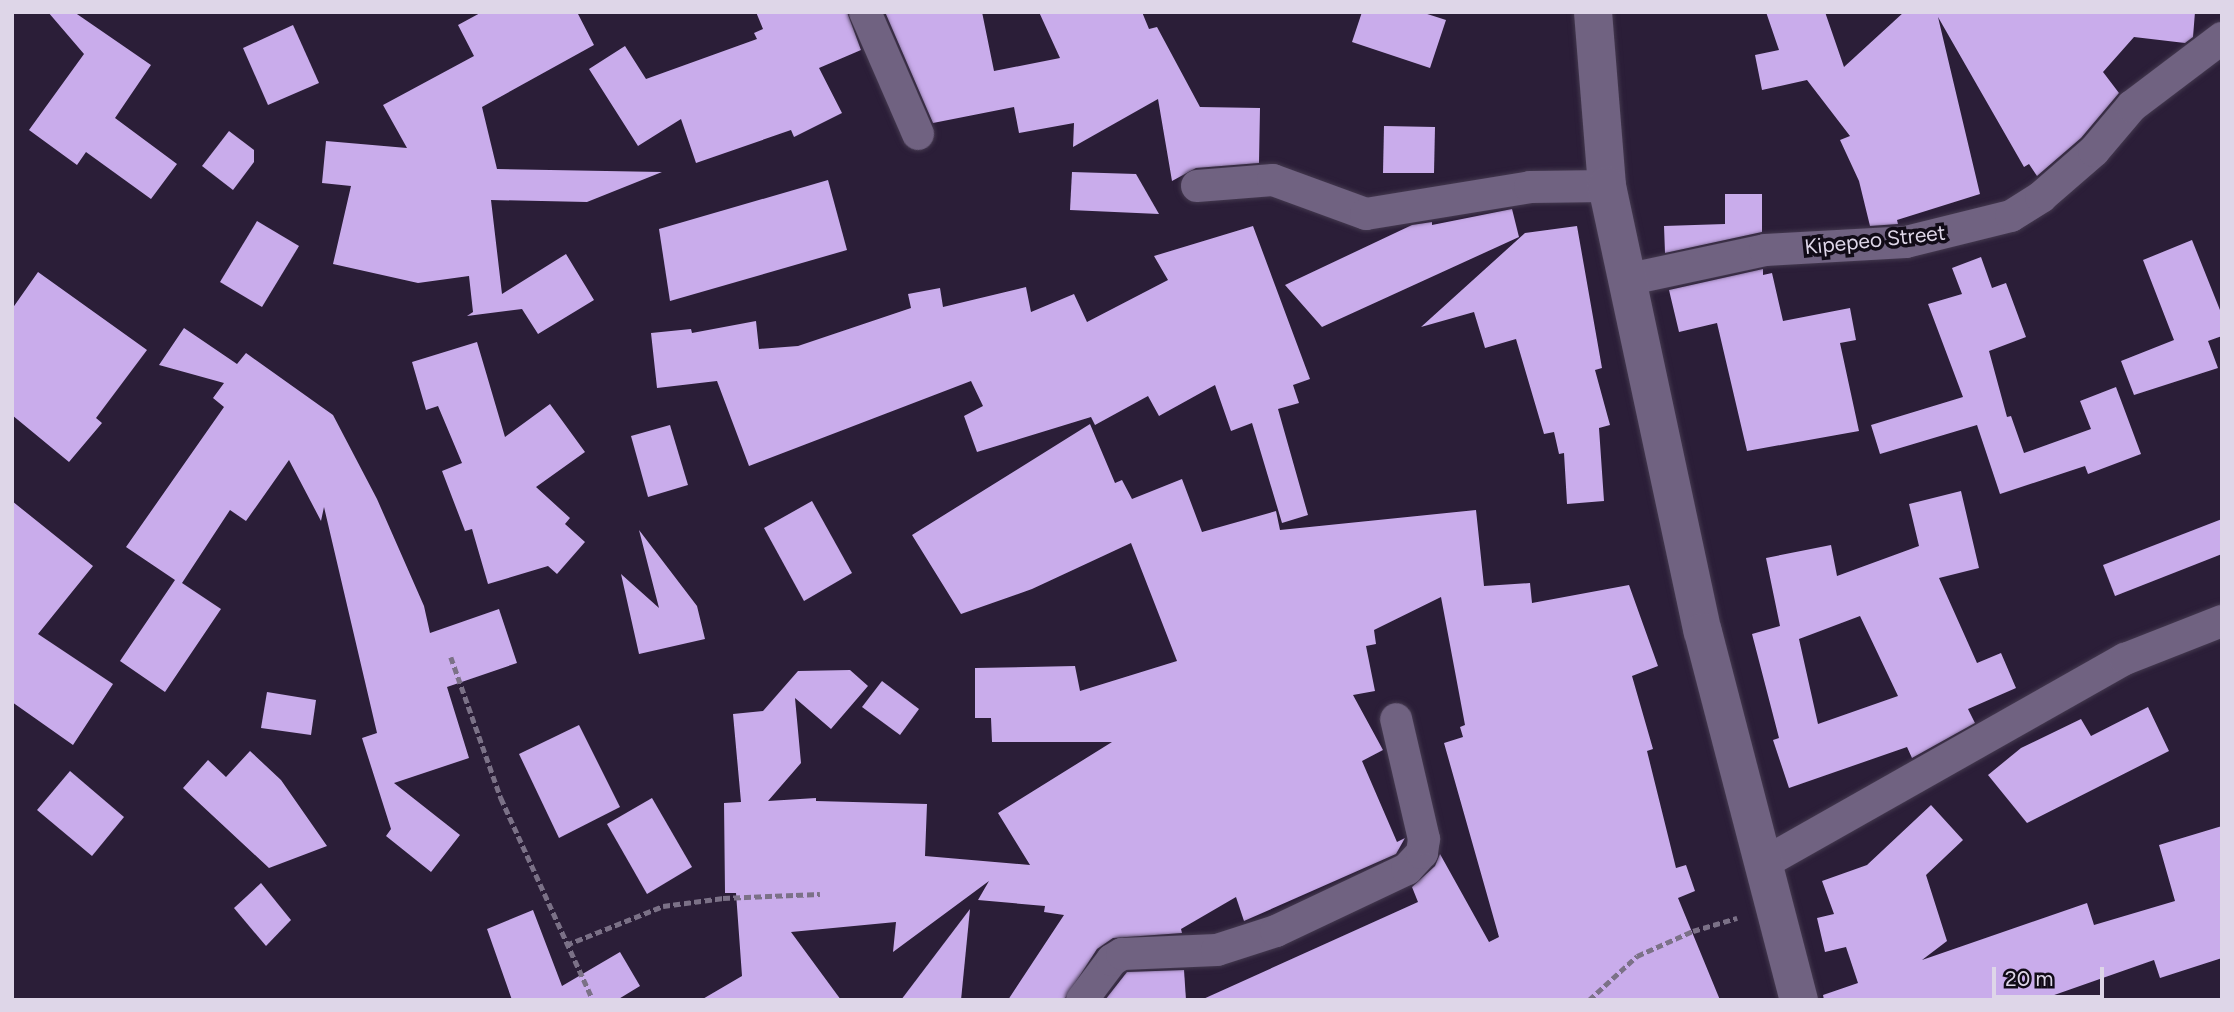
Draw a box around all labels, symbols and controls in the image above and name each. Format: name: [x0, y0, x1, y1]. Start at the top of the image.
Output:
street label: Kipepeo Street: [1803, 220, 1947, 260]
scale bar: [1996, 953, 2108, 997]
text: 20 m: [2005, 966, 2053, 991]

